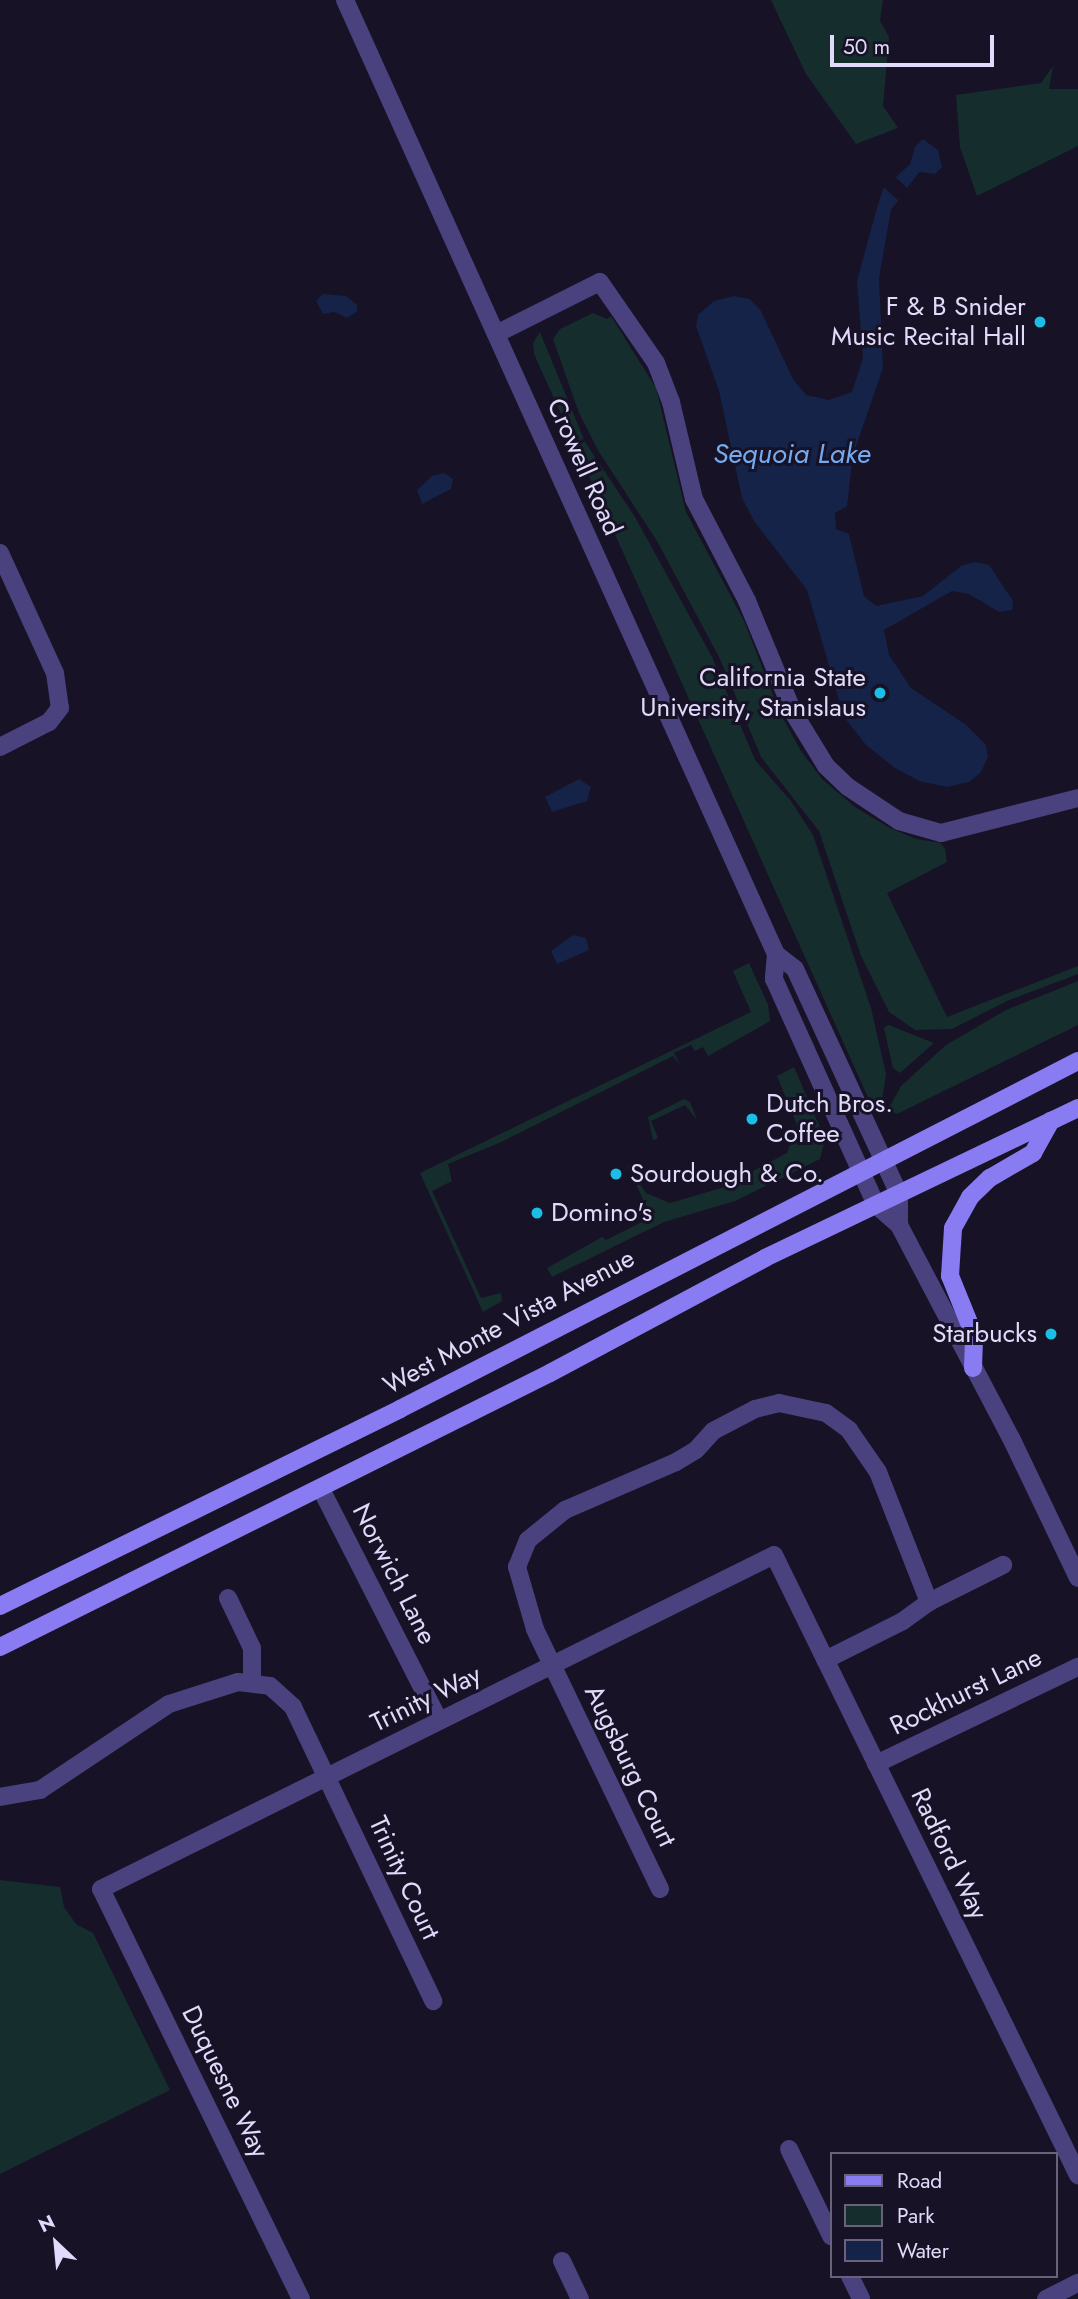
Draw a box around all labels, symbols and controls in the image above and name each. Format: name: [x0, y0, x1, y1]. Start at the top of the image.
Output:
scale bar: [833, 21, 998, 65]
text: 50 m: [843, 32, 890, 62]
place label: F & B Snider Music Recital Hall: [831, 291, 1026, 352]
marker: F & B Snider Music Recital Hall: [1032, 314, 1048, 330]
street label: Crowell Road: [540, 394, 628, 540]
water label: Sequoia Lake: [713, 437, 871, 471]
place label: California State University, Stanislaus: [640, 662, 866, 724]
marker: California State University, Stanislaus: [872, 685, 888, 701]
place label: Dutch Bros. Coffee: [766, 1088, 893, 1150]
marker: Dutch Bros. Coffee: [744, 1111, 760, 1127]
place label: Sourdough & Co.: [630, 1158, 824, 1190]
marker: Sourdough & Co.: [608, 1166, 624, 1182]
place label: Domino's: [551, 1197, 652, 1229]
marker: Domino's: [529, 1205, 545, 1221]
street label: West Monte Vista Avenue: [378, 1243, 640, 1401]
place label: Starbucks: [932, 1318, 1037, 1350]
marker: Starbucks: [1043, 1326, 1059, 1342]
street label: Norwich Lane: [345, 1498, 443, 1650]
street label: Rockhurst Lane: [885, 1642, 1047, 1742]
street label: Trinity Way: [366, 1659, 486, 1739]
street label: Augsburg Court: [577, 1680, 683, 1852]
street label: Radford Way: [904, 1783, 994, 1925]
street label: Trinity Court: [362, 1811, 446, 1945]
street label: Duquesne Way: [175, 2001, 275, 2163]
legend: [830, 2152, 1057, 2278]
text: Road: [897, 2166, 942, 2196]
text: Park: [897, 2201, 934, 2231]
north arrow: [21, 2208, 91, 2278]
text: N: [34, 2208, 59, 2239]
text: Water: [897, 2236, 949, 2266]

